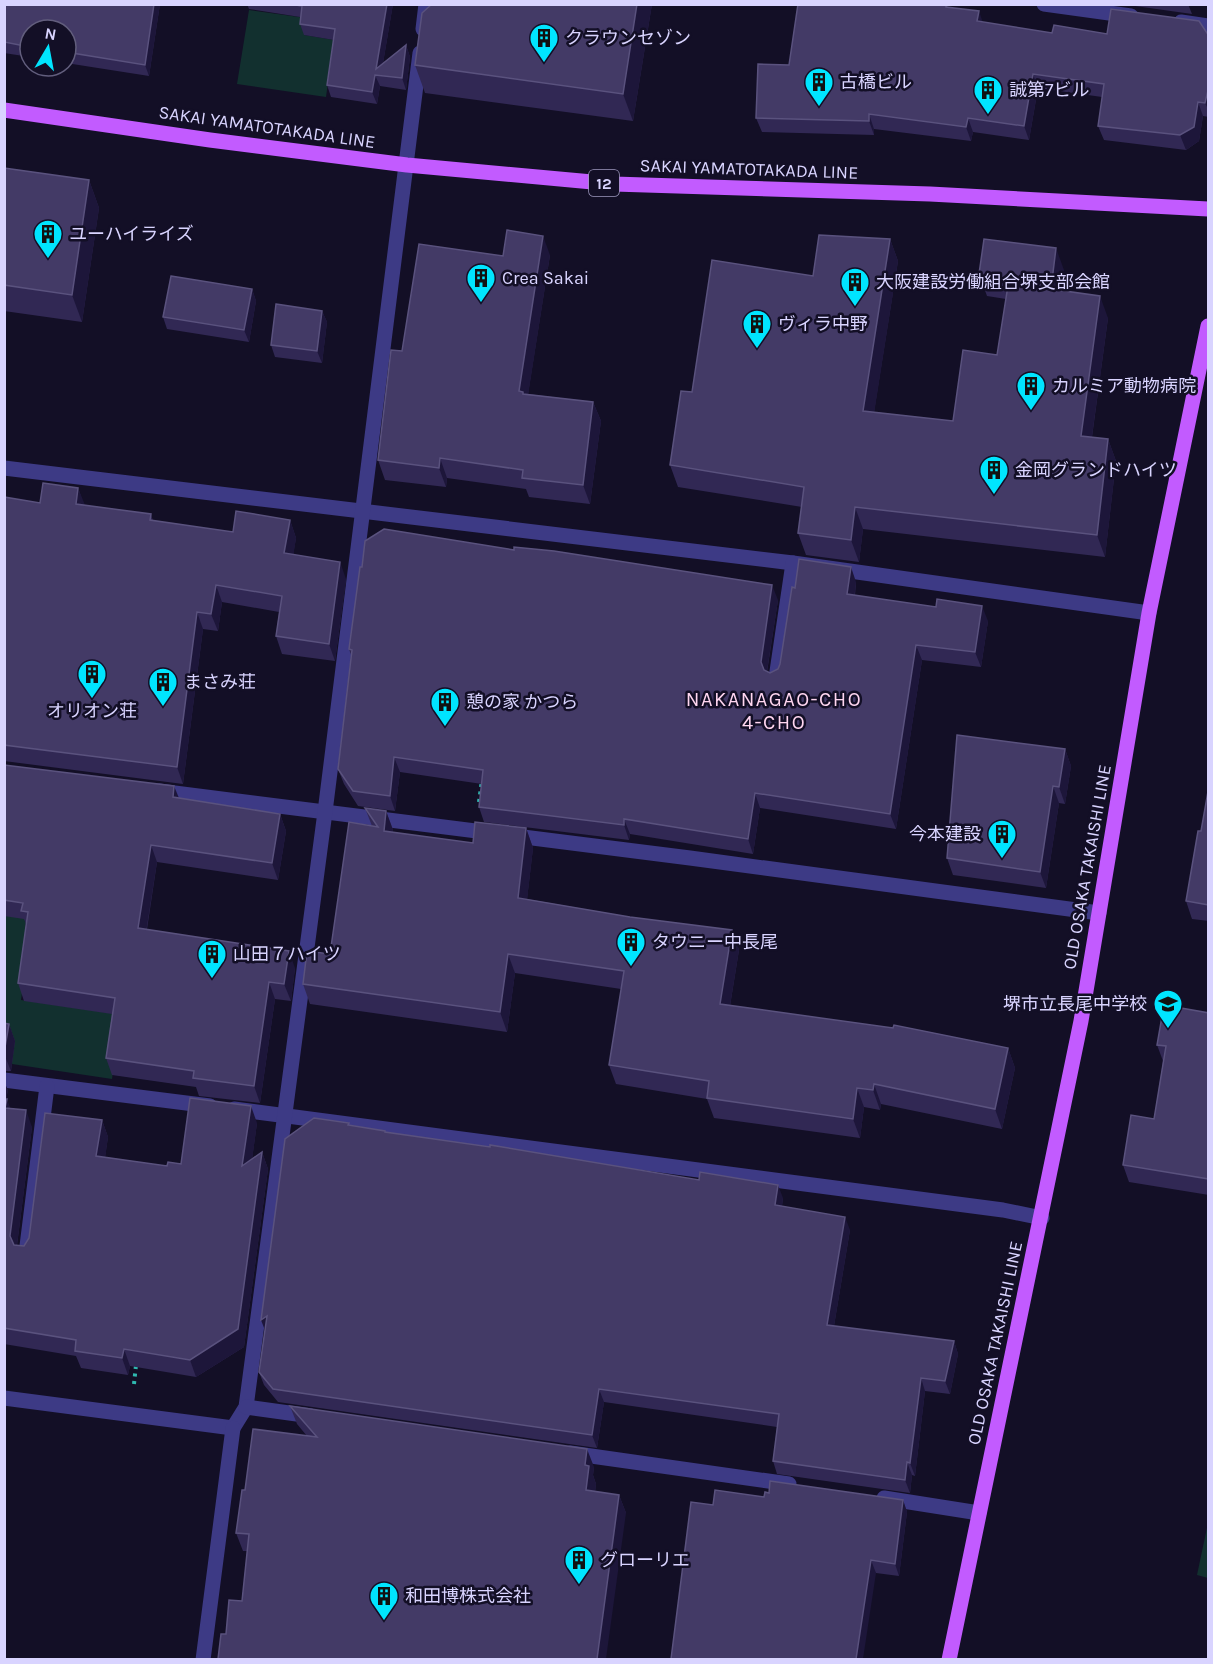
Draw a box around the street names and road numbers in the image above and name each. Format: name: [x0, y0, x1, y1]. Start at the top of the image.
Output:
street label: SAKAI YAMATOTAKADA LINE: [157, 101, 377, 153]
street label: SAKAI YAMATOTAKADA LINE: [639, 154, 859, 184]
road number: 12: [589, 170, 619, 196]
street label: OLD OSAKA TAKAISHI LINE: [1058, 763, 1116, 971]
street label: OLD OSAKA TAKAISHI LINE: [963, 1239, 1027, 1447]

